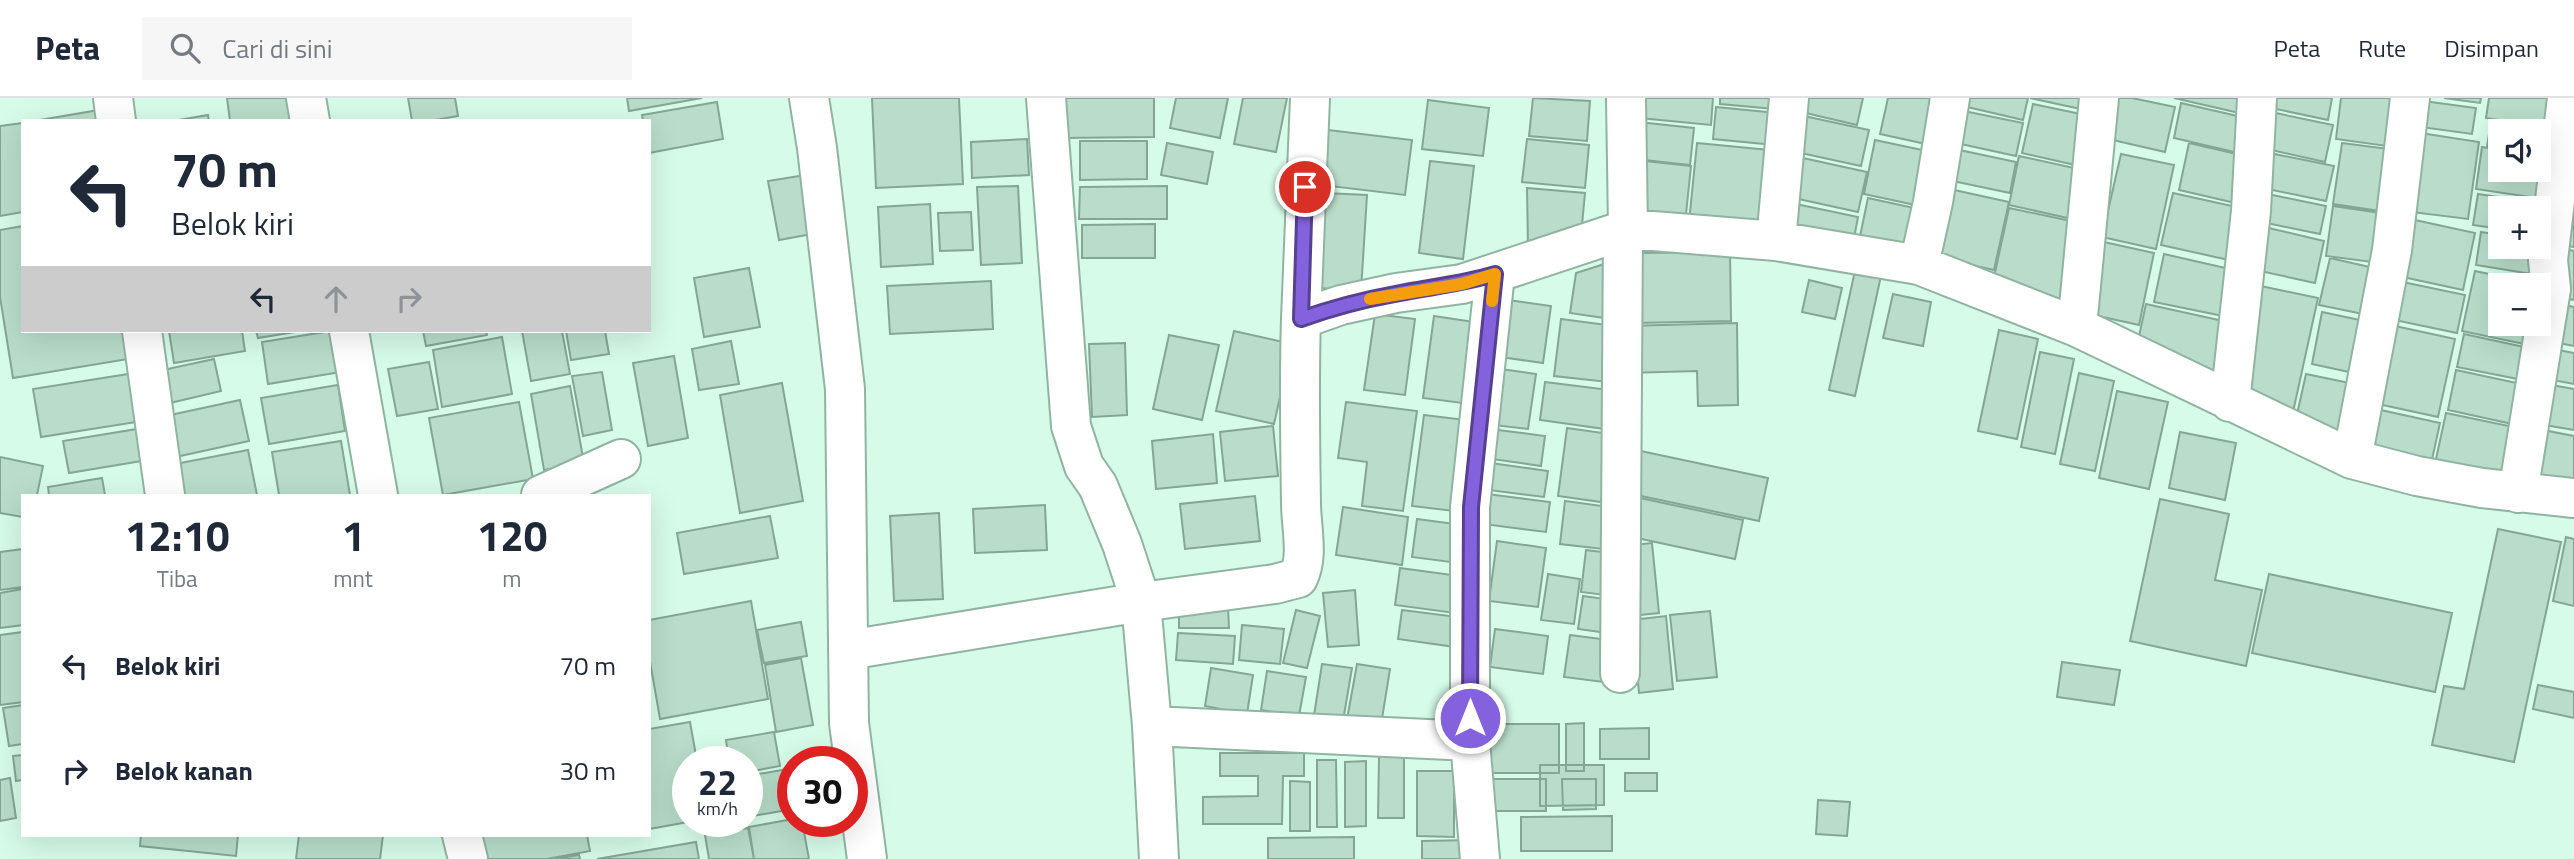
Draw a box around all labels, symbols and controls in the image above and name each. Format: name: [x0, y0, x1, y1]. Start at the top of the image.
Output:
search box: [142, 17, 632, 80]
text: Peta: [35, 23, 100, 73]
icon: search: [166, 29, 204, 67]
text: Cari di sini: [222, 29, 332, 68]
text: Peta: [2274, 30, 2320, 66]
text: Rute: [2358, 30, 2406, 66]
text: Disimpan: [2444, 30, 2539, 66]
map controls: [2488, 119, 2551, 336]
button: sound: [2488, 119, 2551, 182]
text: 70 m: [171, 131, 278, 206]
icon: left: [56, 147, 147, 238]
pin: [1275, 157, 1335, 217]
icon: arrive: [1286, 168, 1324, 206]
button: +: [2488, 196, 2551, 259]
text: Belok kiri: [171, 199, 294, 247]
button: −: [2488, 273, 2551, 336]
icon: left: [244, 280, 282, 318]
icon: ahead: [317, 280, 355, 318]
icon: right: [390, 280, 428, 318]
text: 12:10: [125, 503, 230, 567]
text: 1: [341, 503, 365, 567]
text: 120: [477, 503, 547, 567]
text: Tiba: [157, 561, 198, 596]
text: mnt: [333, 561, 373, 596]
text: m: [502, 561, 522, 596]
text: Belok kiri: [115, 646, 221, 685]
text: 70 m: [559, 646, 616, 685]
icon: left: [56, 647, 94, 685]
position arrow: [1433, 681, 1507, 755]
speed limit sign: 30: [777, 746, 868, 837]
text: Belok kanan: [115, 751, 253, 790]
text: 30 m: [559, 751, 616, 790]
icon: right: [56, 752, 94, 790]
text: 22: [698, 755, 737, 809]
text: km/h: [697, 795, 738, 822]

